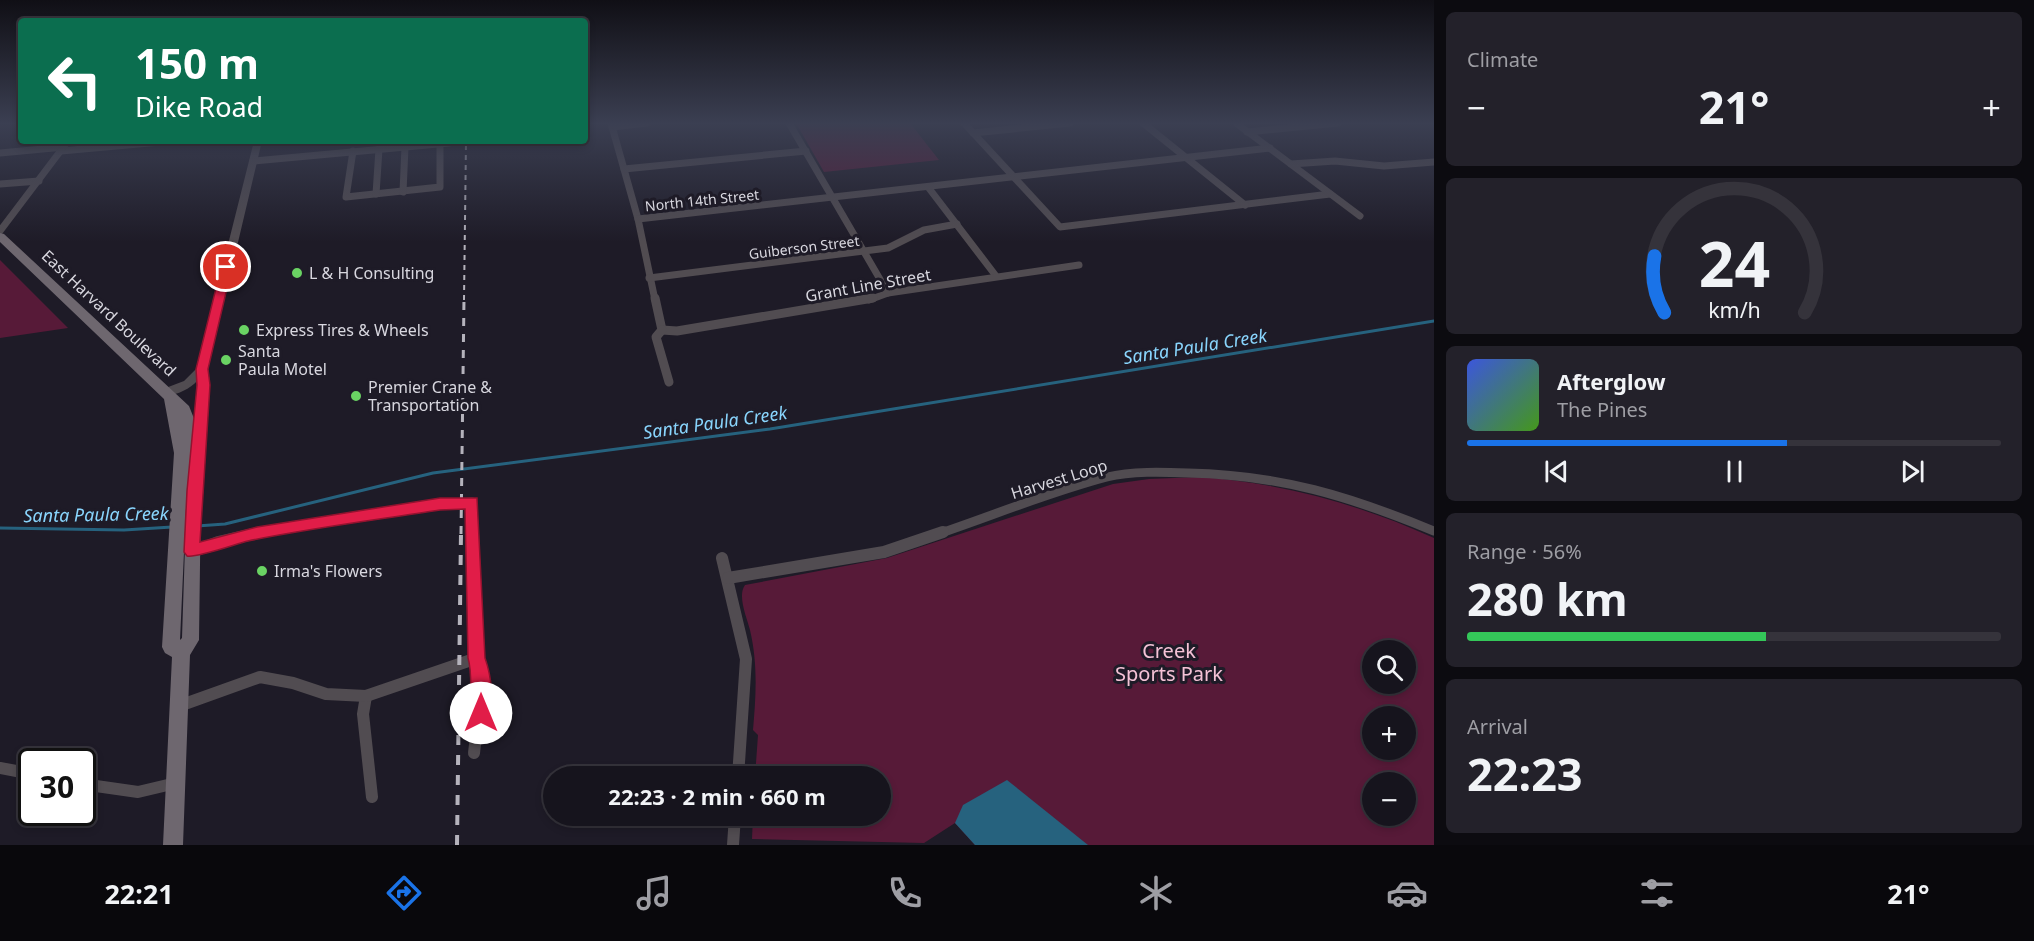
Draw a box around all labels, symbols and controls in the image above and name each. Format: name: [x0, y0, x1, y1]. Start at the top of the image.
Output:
text: 150 m: [135, 34, 259, 91]
icon: left: [36, 42, 114, 120]
text: Climate: [1467, 46, 1538, 73]
text: 21°: [1699, 76, 1769, 137]
text: −: [1467, 85, 1486, 130]
text: +: [1982, 85, 2001, 130]
text: Dike Road: [135, 88, 263, 125]
street label: North 14th Street: [644, 185, 760, 215]
text: 24: [1698, 220, 1770, 305]
street label: Guiberson Street: [748, 231, 860, 263]
pin: [200, 241, 251, 292]
street label: East Harvard Boulevard: [37, 245, 181, 381]
icon: arrive: [209, 250, 242, 283]
place label: L & H Consulting: [309, 262, 434, 284]
street label: Grant Line Street: [804, 263, 933, 307]
marker: L & H Consulting: [290, 266, 304, 280]
text: km/h: [1708, 296, 1760, 325]
place label: Express Tires & Wheels: [256, 319, 429, 341]
marker: Express Tires & Wheels: [237, 323, 251, 337]
water label: Santa Paula Creek: [1121, 323, 1270, 369]
place label: Santa Paula Motel: [238, 340, 327, 380]
marker: Santa Paula Motel: [219, 353, 233, 367]
text: Afterglow: [1557, 366, 1666, 396]
place label: Premier Crane & Transportation: [368, 376, 492, 416]
marker: Premier Crane & Transportation: [349, 389, 363, 403]
text: The Pines: [1557, 396, 1647, 423]
water label: Santa Paula Creek: [641, 400, 790, 444]
street label: Harvest Loop: [1008, 454, 1110, 504]
icon: previous: [1540, 455, 1573, 488]
icon: pause: [1718, 455, 1751, 488]
icon: next: [1896, 455, 1929, 488]
water label: Santa Paula Creek: [23, 501, 170, 527]
text: Range · 56%: [1467, 538, 1582, 565]
place label: Irma's Flowers: [274, 560, 382, 582]
marker: Irma's Flowers: [255, 564, 269, 578]
text: 280 km: [1467, 568, 1628, 629]
park label: Creek Sports Park: [1115, 637, 1223, 687]
map controls: [1362, 640, 1416, 826]
button: search: [1362, 640, 1416, 694]
position arrow: [449, 681, 513, 745]
button: +: [1362, 706, 1416, 760]
text: Arrival: [1467, 713, 1528, 740]
text: 22:23: [1467, 743, 1583, 804]
speed limit sign: 30: [18, 748, 96, 826]
button: −: [1362, 772, 1416, 826]
text: 22:23 · 2 min · 660 m: [608, 781, 826, 811]
icon: directions: [383, 872, 425, 914]
icon: music: [633, 872, 675, 914]
icon: phone: [884, 872, 926, 914]
icon: climate: [1135, 872, 1177, 914]
icon: car: [1386, 872, 1428, 914]
icon: filters: [1636, 872, 1678, 914]
text: 22:21: [104, 875, 174, 912]
text: 21°: [1887, 875, 1930, 912]

